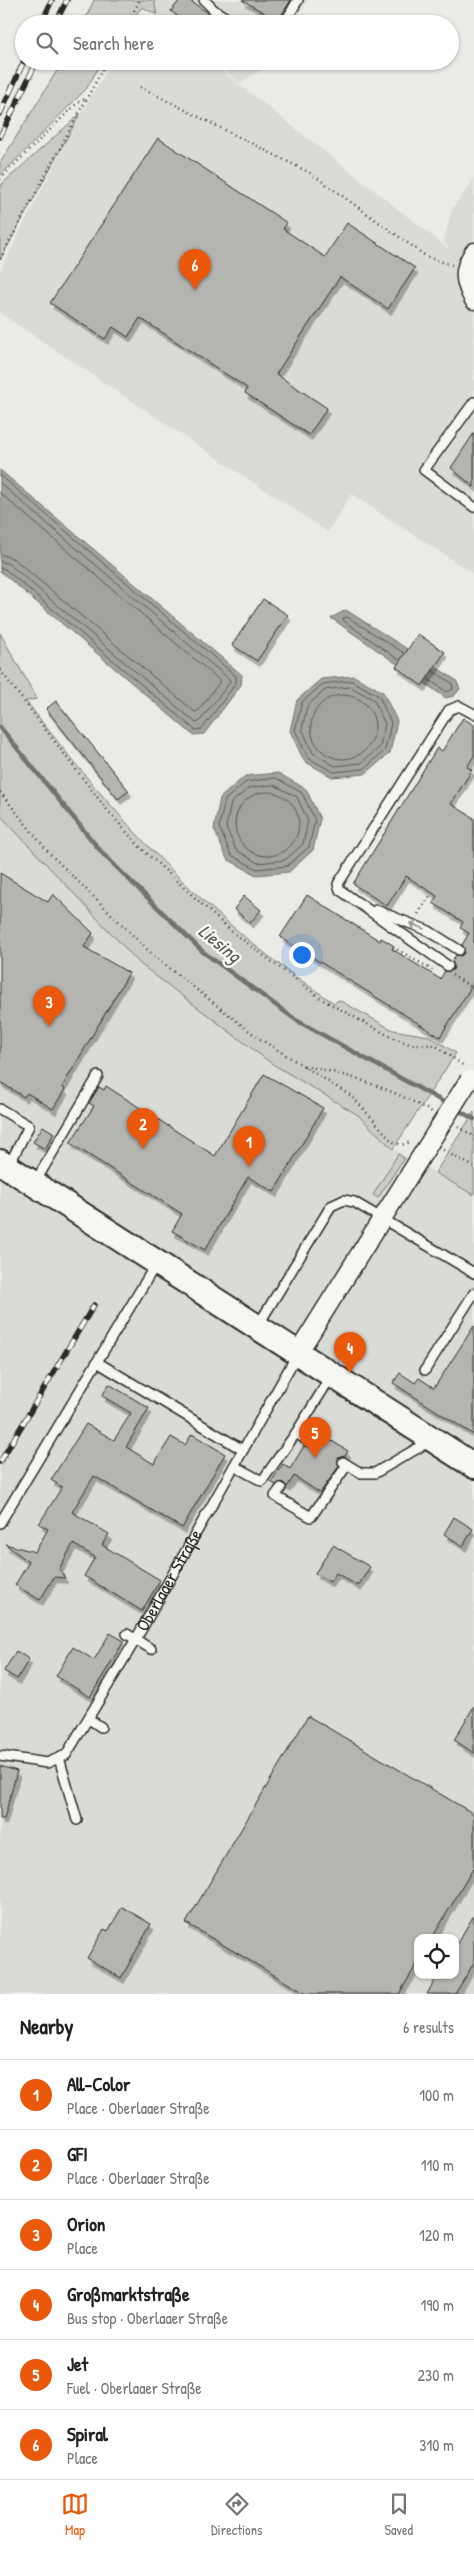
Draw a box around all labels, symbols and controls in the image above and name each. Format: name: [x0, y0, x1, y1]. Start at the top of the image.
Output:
search box: [15, 15, 459, 70]
icon: search: [33, 29, 61, 57]
text: Search here: [73, 30, 154, 56]
pin: 6: [179, 249, 211, 290]
water label: Liesing: [193, 918, 248, 969]
one-way arrow: [409, 921, 425, 930]
your location: [289, 942, 315, 968]
pin: 3: [33, 986, 65, 1027]
pin: 2: [127, 1108, 159, 1149]
pin: 1: [233, 1126, 265, 1167]
pin: 4: [334, 1332, 366, 1373]
pin: 5: [299, 1417, 331, 1458]
street label: Oberlaaer Straße: [130, 1524, 208, 1636]
map controls: [414, 1934, 459, 1979]
button: locate: [414, 1934, 459, 1979]
text: Nearby: [20, 2012, 73, 2041]
text: 6 results: [403, 2016, 454, 2038]
text: All-Color: [67, 2071, 130, 2097]
text: 1: [33, 2084, 39, 2106]
text: 100 m: [419, 2084, 454, 2106]
text: Place · Oberlaaer Straße: [67, 2097, 210, 2119]
text: GFI: [67, 2141, 88, 2167]
text: 2: [32, 2154, 40, 2176]
text: 110 m: [421, 2154, 454, 2176]
text: Place · Oberlaaer Straße: [67, 2167, 210, 2189]
text: Orion: [67, 2211, 105, 2237]
text: 3: [32, 2224, 40, 2246]
text: 120 m: [419, 2224, 454, 2246]
text: Place: [67, 2237, 98, 2259]
text: Großmarktstraße: [67, 2281, 189, 2307]
text: 4: [33, 2294, 39, 2316]
text: 190 m: [421, 2294, 454, 2316]
text: Bus stop · Oberlaaer Straße: [67, 2307, 228, 2329]
text: Jet: [67, 2351, 88, 2377]
text: 5: [33, 2364, 39, 2386]
text: 230 m: [418, 2364, 454, 2386]
text: Fuel · Oberlaaer Straße: [67, 2377, 202, 2399]
text: Spiral: [67, 2421, 108, 2447]
text: 6: [33, 2434, 39, 2456]
text: 310 m: [419, 2434, 454, 2456]
text: Place: [67, 2447, 98, 2469]
tab: Map: [61, 2490, 89, 2539]
tab: Directions: [211, 2490, 262, 2539]
tab: Saved: [384, 2490, 413, 2539]

